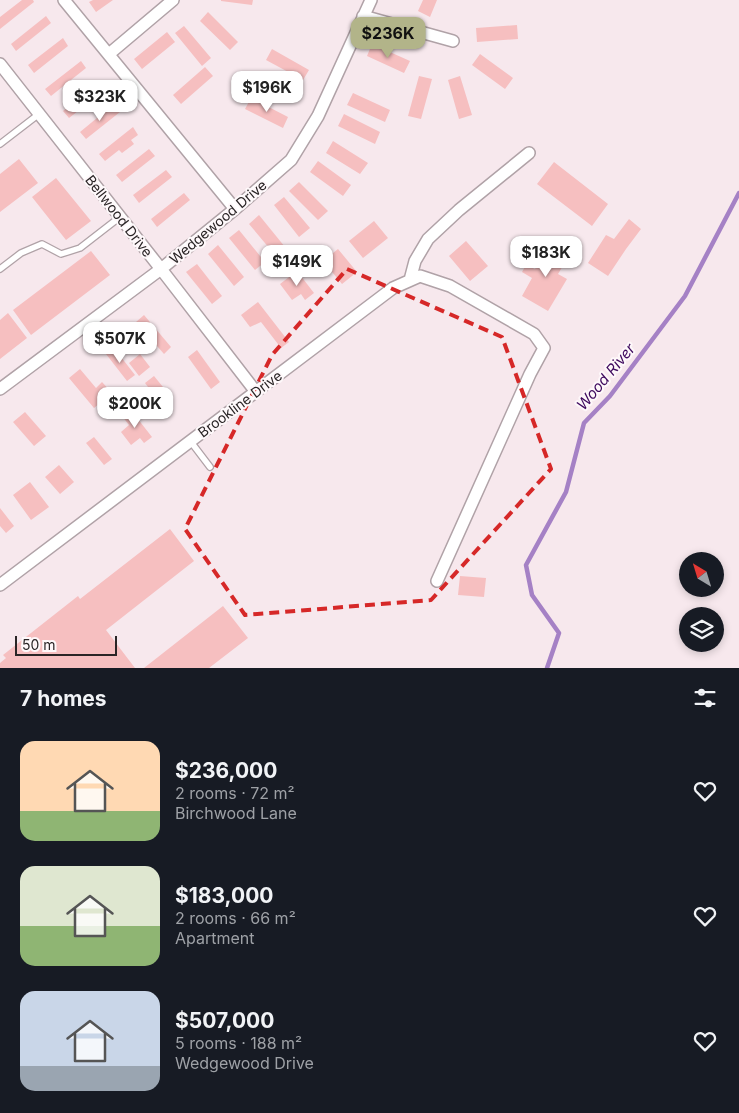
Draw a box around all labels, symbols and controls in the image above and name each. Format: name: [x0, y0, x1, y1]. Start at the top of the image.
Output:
pin: $236K: [353, 17, 423, 59]
text: $236K: [362, 23, 414, 43]
pin: $196K: [232, 70, 302, 113]
text: $196K: [242, 77, 292, 97]
pin: $323K: [65, 80, 135, 122]
text: $323K: [74, 86, 126, 106]
street label: Bellwood Drive: [82, 171, 157, 260]
street label: Wedgewood Drive: [166, 176, 270, 267]
pin: $183K: [511, 236, 581, 278]
text: $183K: [521, 242, 571, 262]
pin: $149K: [262, 244, 332, 287]
text: $149K: [272, 251, 322, 271]
pin: $507K: [85, 322, 155, 364]
text: $507K: [94, 328, 146, 348]
water label: Wood River: [572, 339, 639, 414]
street label: Brookline Drive: [194, 367, 285, 441]
pin: $200K: [100, 386, 170, 429]
text: $200K: [108, 393, 162, 413]
north arrow: [679, 552, 724, 598]
map controls: [679, 552, 724, 652]
button: layers: [679, 607, 724, 652]
scale bar: [15, 633, 118, 656]
text: 50 m: [22, 636, 56, 653]
icon: filters: [691, 684, 719, 712]
text: 7 homes: [20, 686, 107, 711]
text: $236,000: [175, 758, 277, 783]
icon: home: [60, 761, 120, 821]
icon: heart: [691, 777, 719, 805]
text: 2 rooms · 72 m²: [175, 783, 295, 803]
text: Birchwood Lane: [175, 803, 297, 823]
text: $183,000: [175, 883, 273, 908]
icon: home: [60, 886, 120, 946]
icon: heart: [691, 902, 719, 930]
text: 2 rooms · 66 m²: [175, 908, 296, 928]
text: Apartment: [175, 928, 255, 948]
text: $507,000: [175, 1008, 274, 1033]
icon: home: [60, 1011, 120, 1071]
icon: heart: [691, 1027, 719, 1055]
text: 5 rooms · 188 m²: [175, 1033, 302, 1053]
text: Wedgewood Drive: [175, 1053, 314, 1073]

